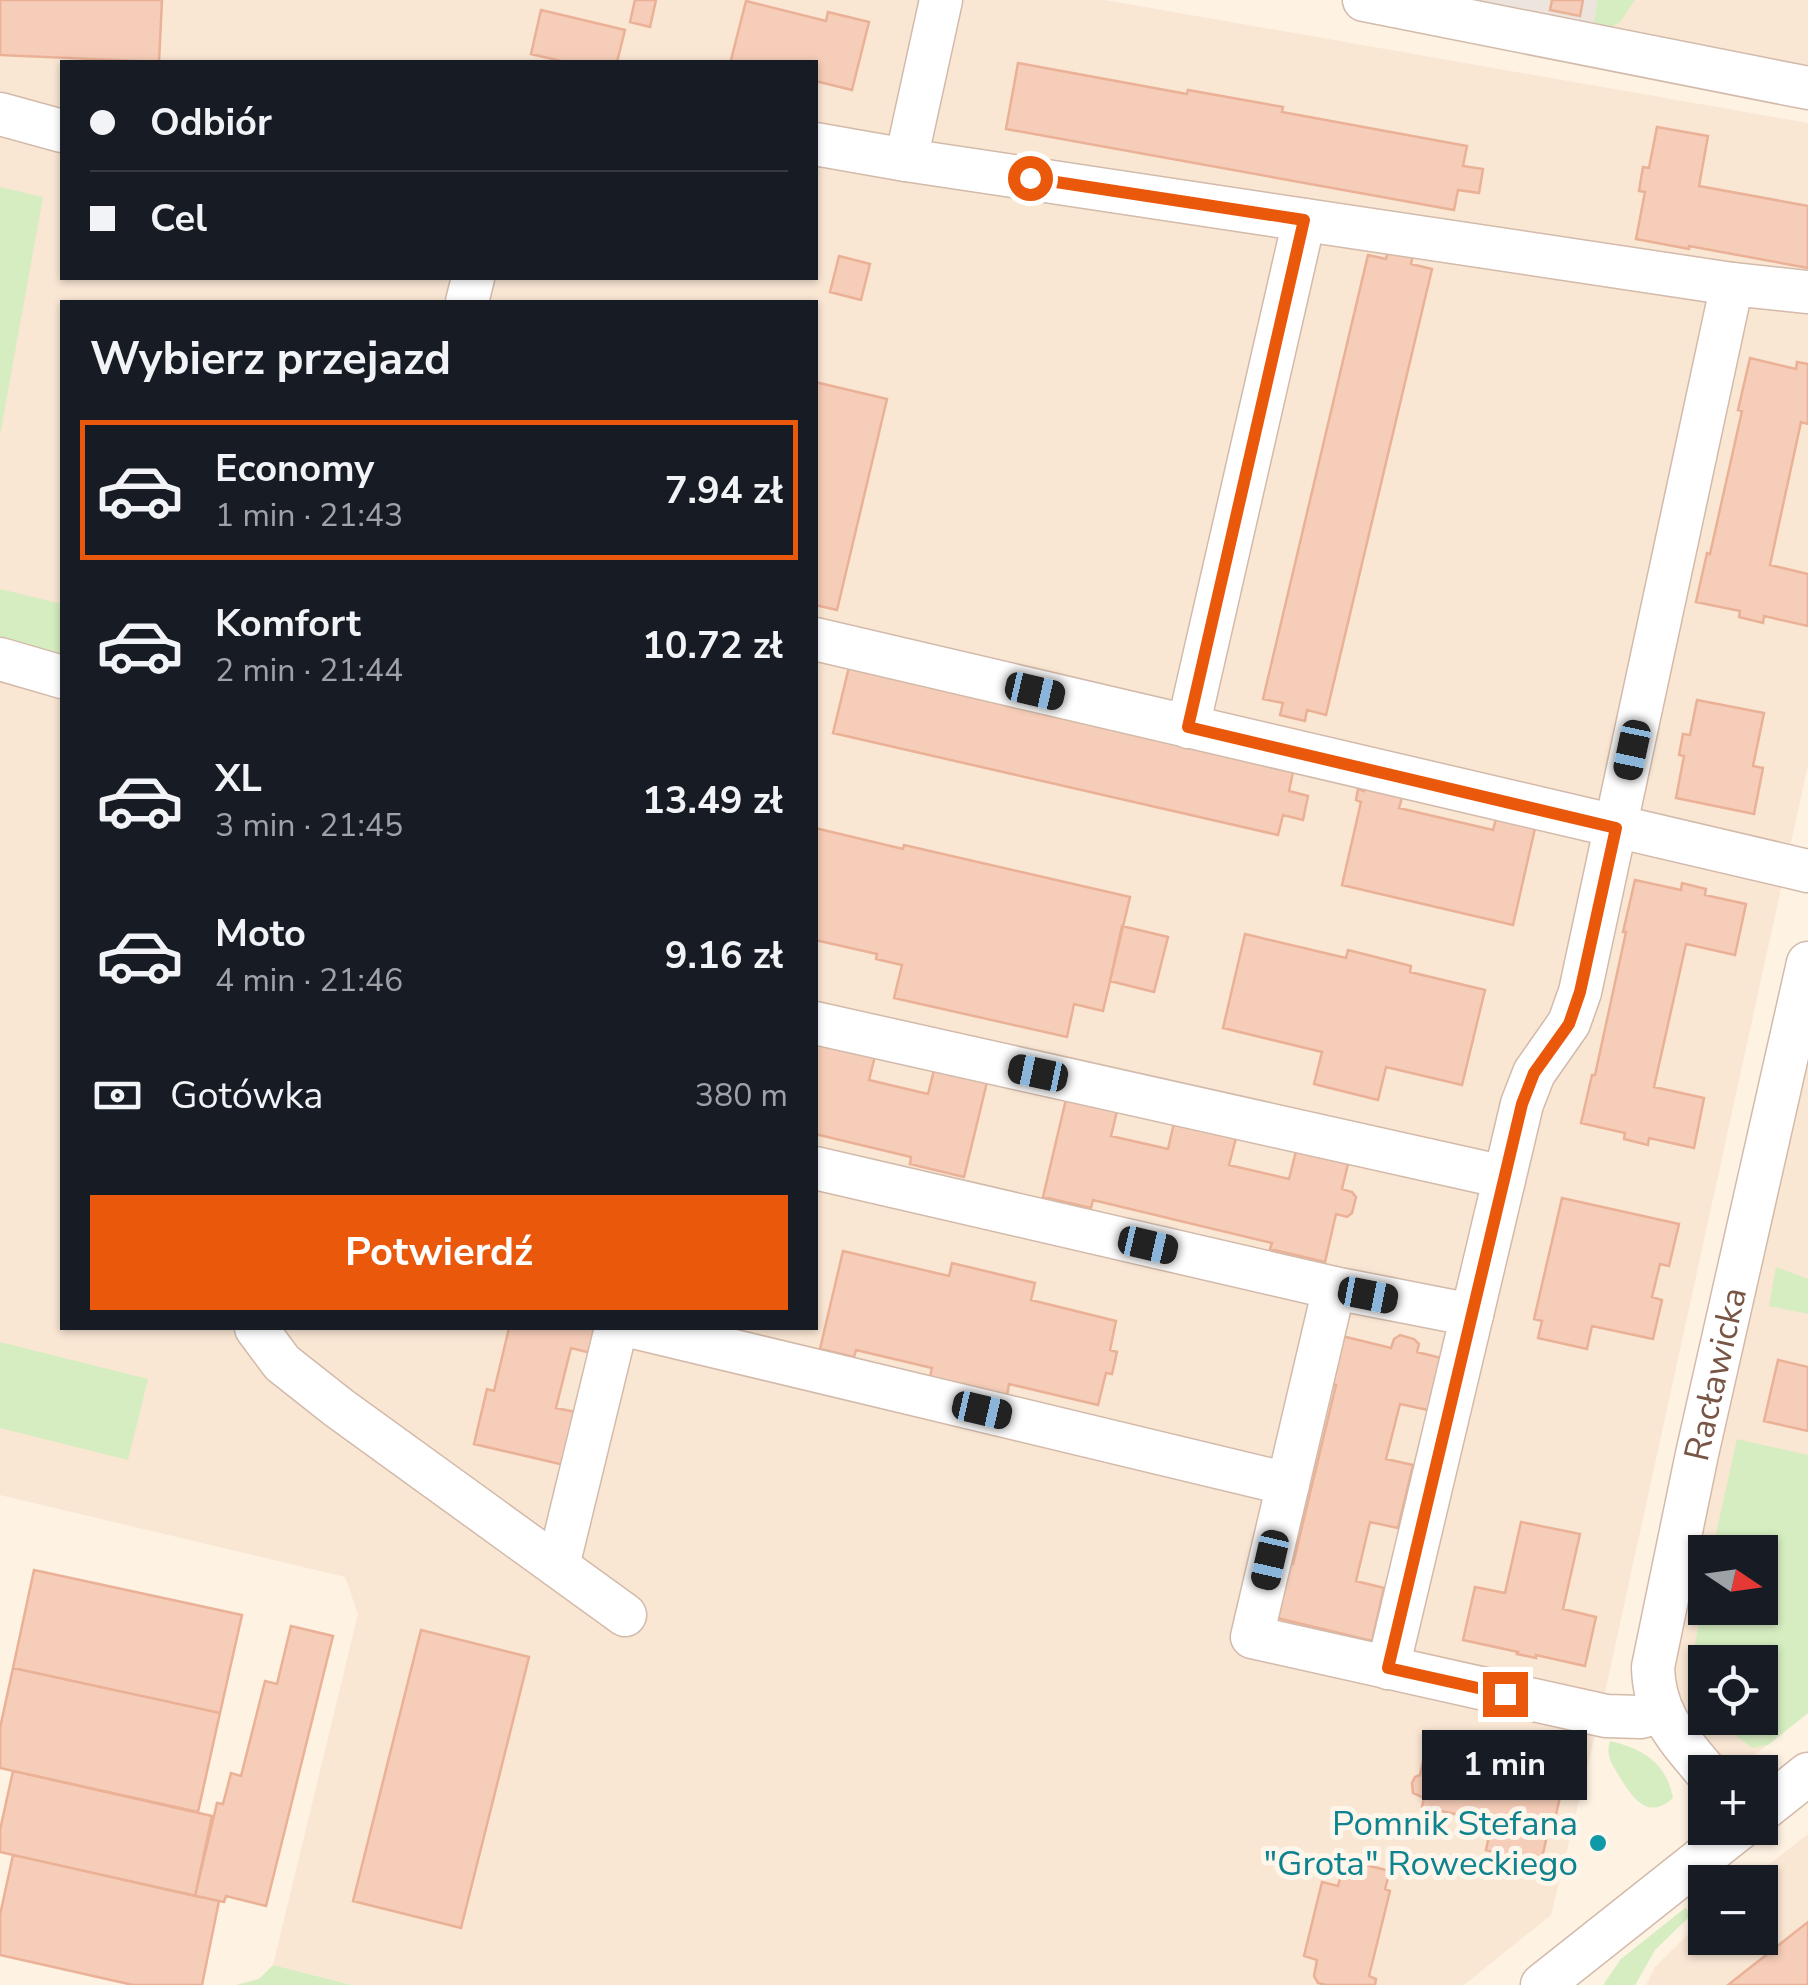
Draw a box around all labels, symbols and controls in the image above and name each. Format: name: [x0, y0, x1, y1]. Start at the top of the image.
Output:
text: Odbiór: [150, 97, 272, 148]
route start: [1008, 156, 1053, 201]
text: Cel: [150, 193, 207, 244]
text: Wybierz przejazd: [90, 329, 451, 390]
text: Economy: [215, 443, 374, 494]
icon: car: [95, 445, 185, 535]
text: 7.94 zł: [665, 465, 783, 516]
text: 1 min · 21:43: [215, 494, 403, 537]
text: Komfort: [215, 598, 361, 649]
icon: car: [95, 600, 185, 690]
text: 10.72 zł: [642, 620, 783, 671]
text: 2 min · 21:44: [215, 649, 403, 692]
car: [1002, 670, 1068, 712]
car: [1611, 718, 1653, 782]
text: XL: [215, 753, 262, 804]
icon: car: [95, 755, 185, 845]
text: 13.49 zł: [642, 775, 783, 826]
text: 3 min · 21:45: [215, 804, 403, 847]
text: Moto: [215, 908, 306, 959]
icon: car: [95, 910, 185, 1000]
text: 9.16 zł: [665, 930, 783, 981]
text: 4 min · 21:46: [215, 959, 403, 1002]
car: [1006, 1052, 1070, 1094]
icon: cash: [90, 1068, 145, 1123]
text: Gotówka: [170, 1070, 323, 1121]
text: 380 m: [695, 1074, 788, 1117]
button: Potwierdź: [90, 1195, 788, 1310]
car: [1115, 1224, 1181, 1266]
car: [1336, 1275, 1400, 1315]
street label: Racławicka: [1673, 1283, 1757, 1465]
car: [949, 1389, 1015, 1431]
car: [1249, 1527, 1291, 1593]
north arrow: [1688, 1535, 1778, 1625]
map controls: [1688, 1535, 1778, 1955]
button: locate: [1688, 1645, 1778, 1735]
route end: [1483, 1672, 1528, 1717]
callout: 1 min: [1422, 1729, 1588, 1799]
text: 1 min: [1463, 1743, 1546, 1786]
button: +: [1688, 1755, 1778, 1845]
place label: Pomnik Stefana "Grota" Roweckiego: [1263, 1800, 1578, 1887]
marker: Pomnik Stefana "Grota" Roweckiego: [1587, 1832, 1609, 1854]
button: −: [1688, 1865, 1778, 1955]

